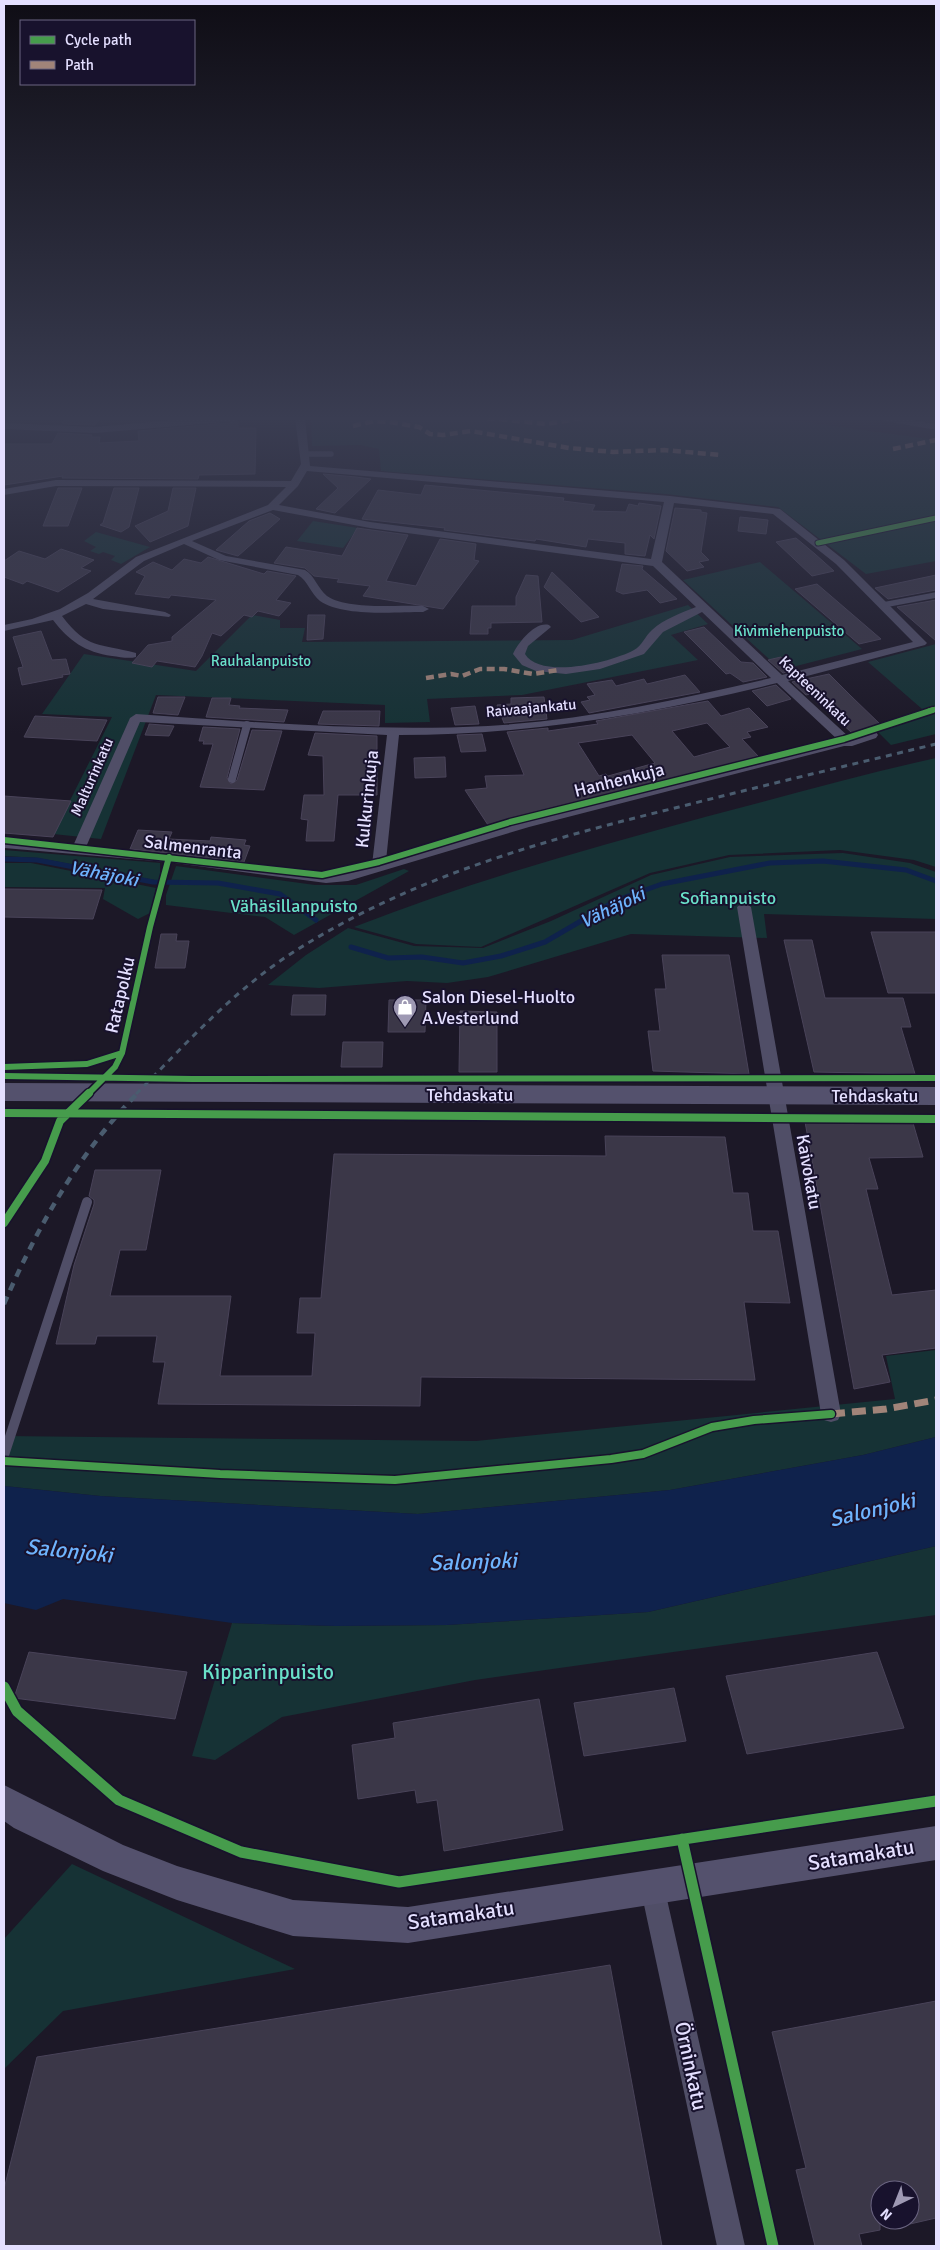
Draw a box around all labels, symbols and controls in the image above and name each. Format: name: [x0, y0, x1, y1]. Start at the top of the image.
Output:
legend: [20, 20, 195, 85]
text: Cycle path: [65, 31, 132, 49]
text: Path: [65, 56, 94, 74]
park label: Kivimiehenpuisto: [734, 622, 844, 640]
park label: Rauhalanpuisto: [211, 652, 311, 670]
street label: Kapteeninkatu: [775, 652, 855, 730]
street label: Raivaajankatu: [485, 695, 577, 721]
street label: Malturinkatu: [67, 735, 117, 819]
street label: Kulkurinkuja: [351, 749, 383, 849]
street label: Hanhenkuja: [572, 758, 666, 802]
street label: Salmenranta: [143, 830, 243, 864]
water label: Vähäjoki: [67, 856, 142, 893]
water label: Vähäjoki: [576, 881, 651, 934]
park label: Sofianpuisto: [680, 887, 776, 909]
park label: Vähäsillanpuisto: [230, 895, 358, 917]
street label: Ratapolku: [101, 955, 139, 1035]
place label: Salon Diesel-Huolto A.Vesterlund: [422, 986, 575, 1029]
shop icon: Salon Diesel-Huolto A.Vesterlund: [392, 994, 418, 1028]
street label: Tehdaskatu: [427, 1084, 513, 1106]
street label: Tehdaskatu: [832, 1085, 918, 1107]
street label: Kaivokatu: [792, 1133, 826, 1211]
water label: Salonjoki: [826, 1486, 920, 1532]
water label: Salonjoki: [24, 1532, 116, 1569]
water label: Salonjoki: [429, 1546, 519, 1577]
park label: Kipparinpuisto: [202, 1659, 334, 1685]
street label: Satamakatu: [806, 1834, 916, 1876]
street label: Satamakatu: [406, 1895, 516, 1935]
street label: Örninkatu: [669, 2019, 713, 2113]
north arrow: [870, 2180, 920, 2230]
text: N: [877, 2205, 896, 2224]

